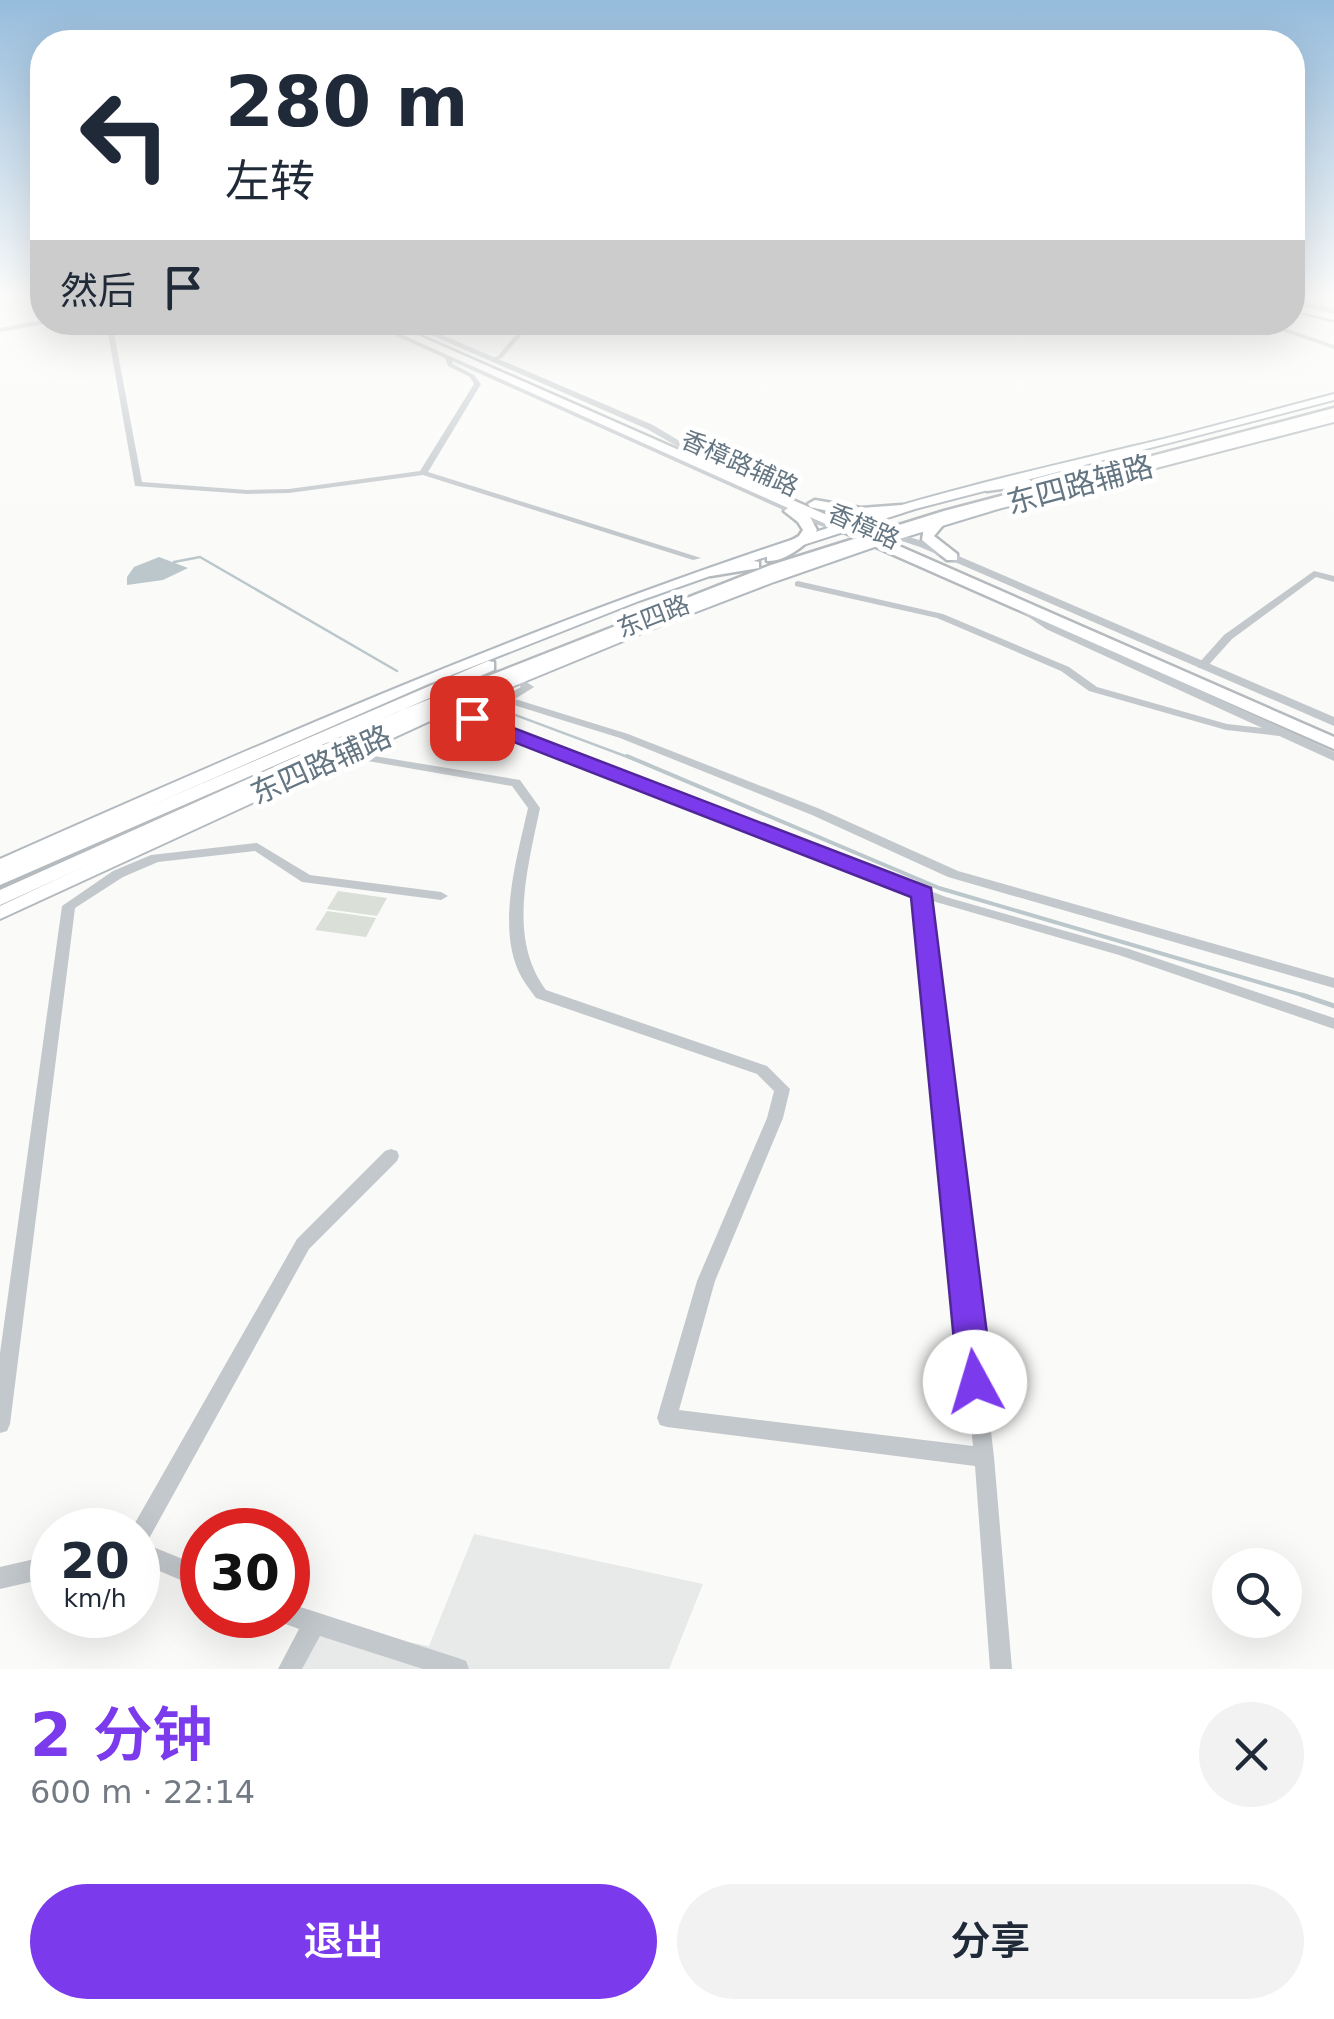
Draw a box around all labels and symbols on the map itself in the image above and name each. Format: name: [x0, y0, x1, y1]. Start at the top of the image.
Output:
street label: 香樟路辅路: [677, 425, 803, 502]
street label: 东四路辅路: [1003, 448, 1157, 521]
street label: 香樟路: [824, 498, 904, 555]
street label: 东四路: [613, 589, 693, 643]
pin: [430, 676, 515, 761]
street label: 东四路辅路: [245, 718, 396, 811]
position arrow: [923, 1330, 1027, 1434]
speed limit sign: 30: [180, 1508, 310, 1638]

